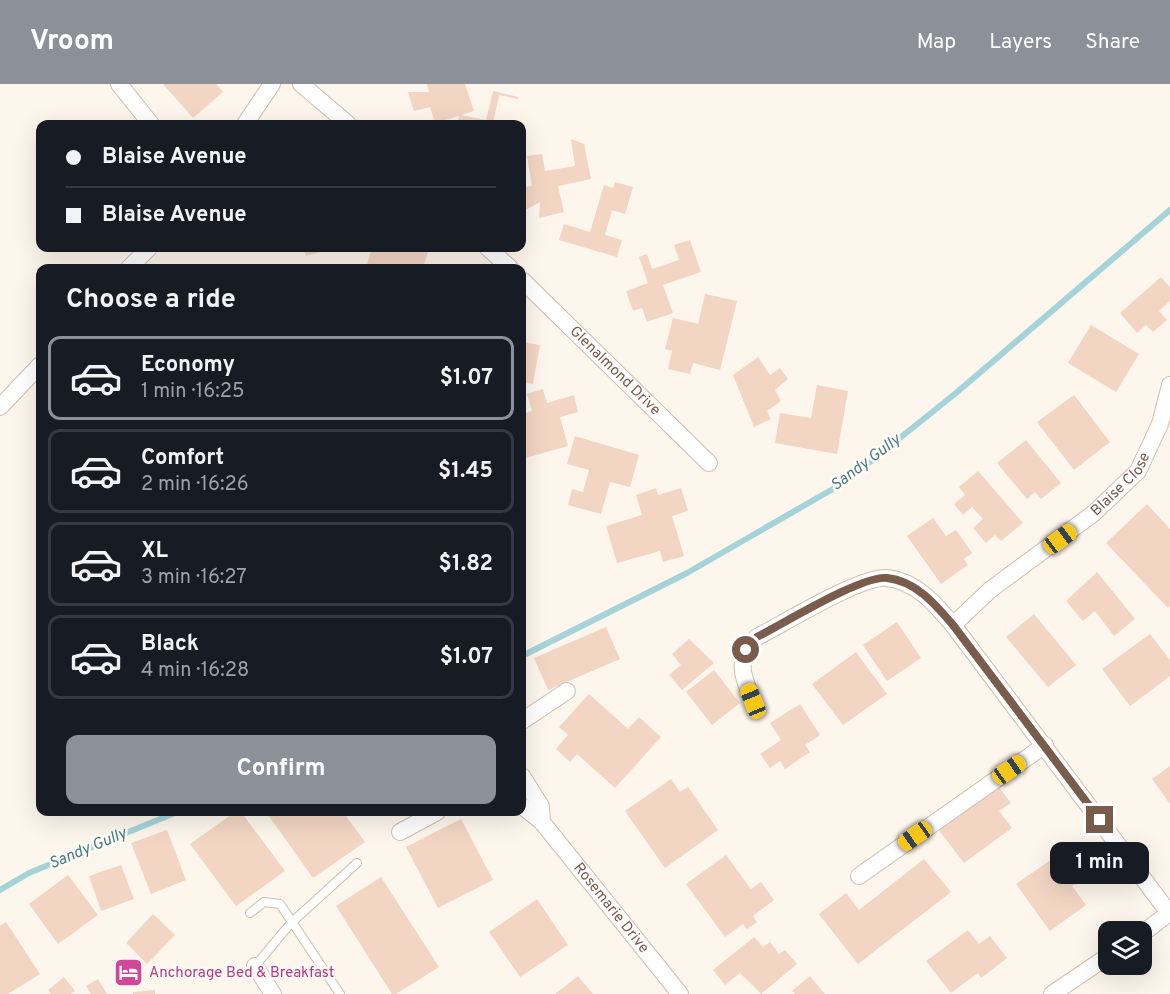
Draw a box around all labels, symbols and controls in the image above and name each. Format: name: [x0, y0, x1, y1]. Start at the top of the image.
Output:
text: Vroom: [30, 24, 114, 60]
text: Map: [917, 29, 956, 56]
text: Layers: [989, 29, 1052, 56]
text: Share: [1085, 29, 1140, 56]
text: Blaise Avenue: [102, 144, 247, 171]
text: Blaise Avenue: [102, 202, 247, 229]
text: Choose a ride: [66, 283, 236, 317]
street label: Glenalmond Drive: [565, 322, 665, 420]
icon: car: [69, 351, 123, 405]
text: Economy: [141, 352, 235, 379]
text: $1.07: [440, 365, 493, 392]
text: 1 min · 16:25: [141, 379, 244, 405]
water label: Sandy Gully: [827, 429, 906, 496]
icon: car: [69, 444, 123, 498]
text: Comfort: [141, 445, 224, 472]
street label: Blaise Close: [1087, 450, 1155, 520]
text: $1.45: [438, 458, 493, 485]
text: 2 min · 16:26: [141, 472, 249, 498]
car: [1040, 521, 1080, 557]
icon: car: [69, 537, 123, 591]
text: XL: [141, 538, 168, 565]
text: $1.82: [439, 551, 493, 578]
text: 3 min · 16:27: [141, 565, 247, 591]
icon: car: [69, 630, 123, 684]
text: Black: [141, 631, 199, 658]
route start: [732, 636, 759, 663]
text: $1.07: [440, 644, 493, 671]
text: 4 min · 16:28: [141, 658, 249, 684]
car: [738, 681, 768, 721]
button: Confirm: [66, 735, 496, 804]
car: [989, 752, 1029, 788]
route end: [1086, 806, 1113, 833]
car: [895, 818, 935, 854]
water label: Sandy Gully: [46, 823, 131, 874]
callout: 1 min: [1050, 841, 1150, 883]
text: 1 min: [1075, 850, 1124, 876]
street label: Rosemarie Drive: [569, 859, 653, 957]
map controls: [1098, 921, 1152, 975]
button: layers: [1098, 921, 1152, 975]
hotel icon: Anchorage Bed & Breakfast: [112, 957, 144, 989]
place label: Anchorage Bed & Breakfast: [149, 964, 334, 983]

